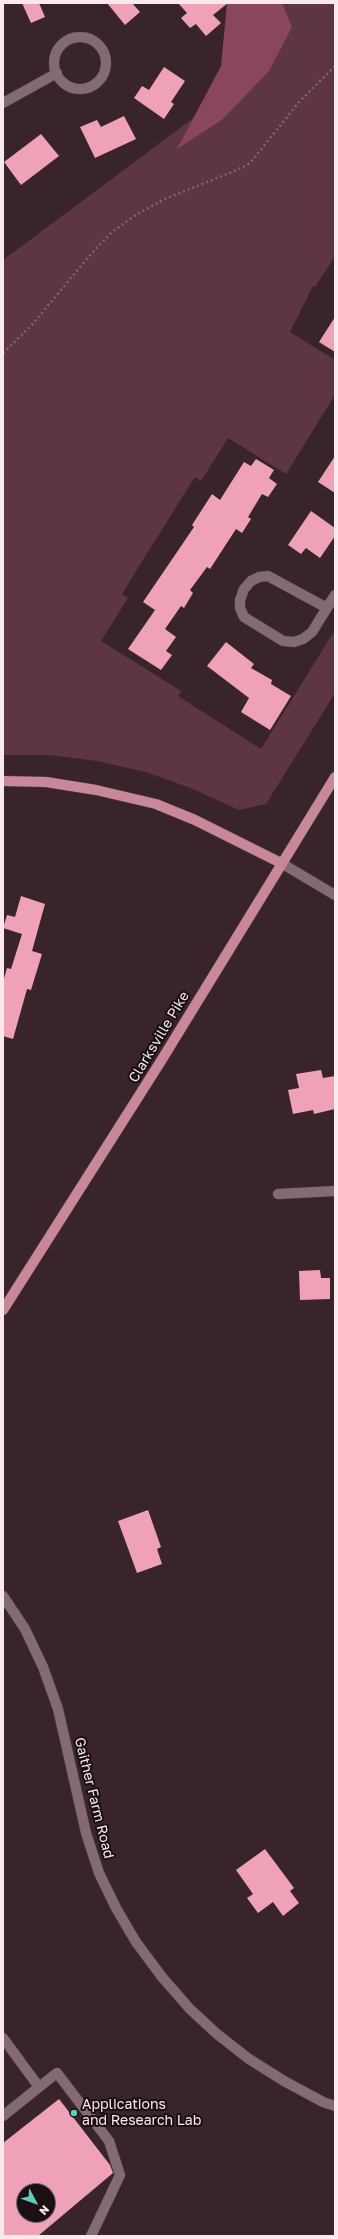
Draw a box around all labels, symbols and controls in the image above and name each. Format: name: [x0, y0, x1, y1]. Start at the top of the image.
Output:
street label: Clarksville Pike: [125, 988, 193, 1086]
street label: Gaither Farm Road: [71, 1736, 117, 1860]
place label: Applications and Research Lab: [82, 2097, 201, 2130]
marker: Applications and Research Lab: [69, 2108, 79, 2118]
north arrow: [16, 2183, 56, 2223]
text: N: [37, 2203, 52, 2218]

